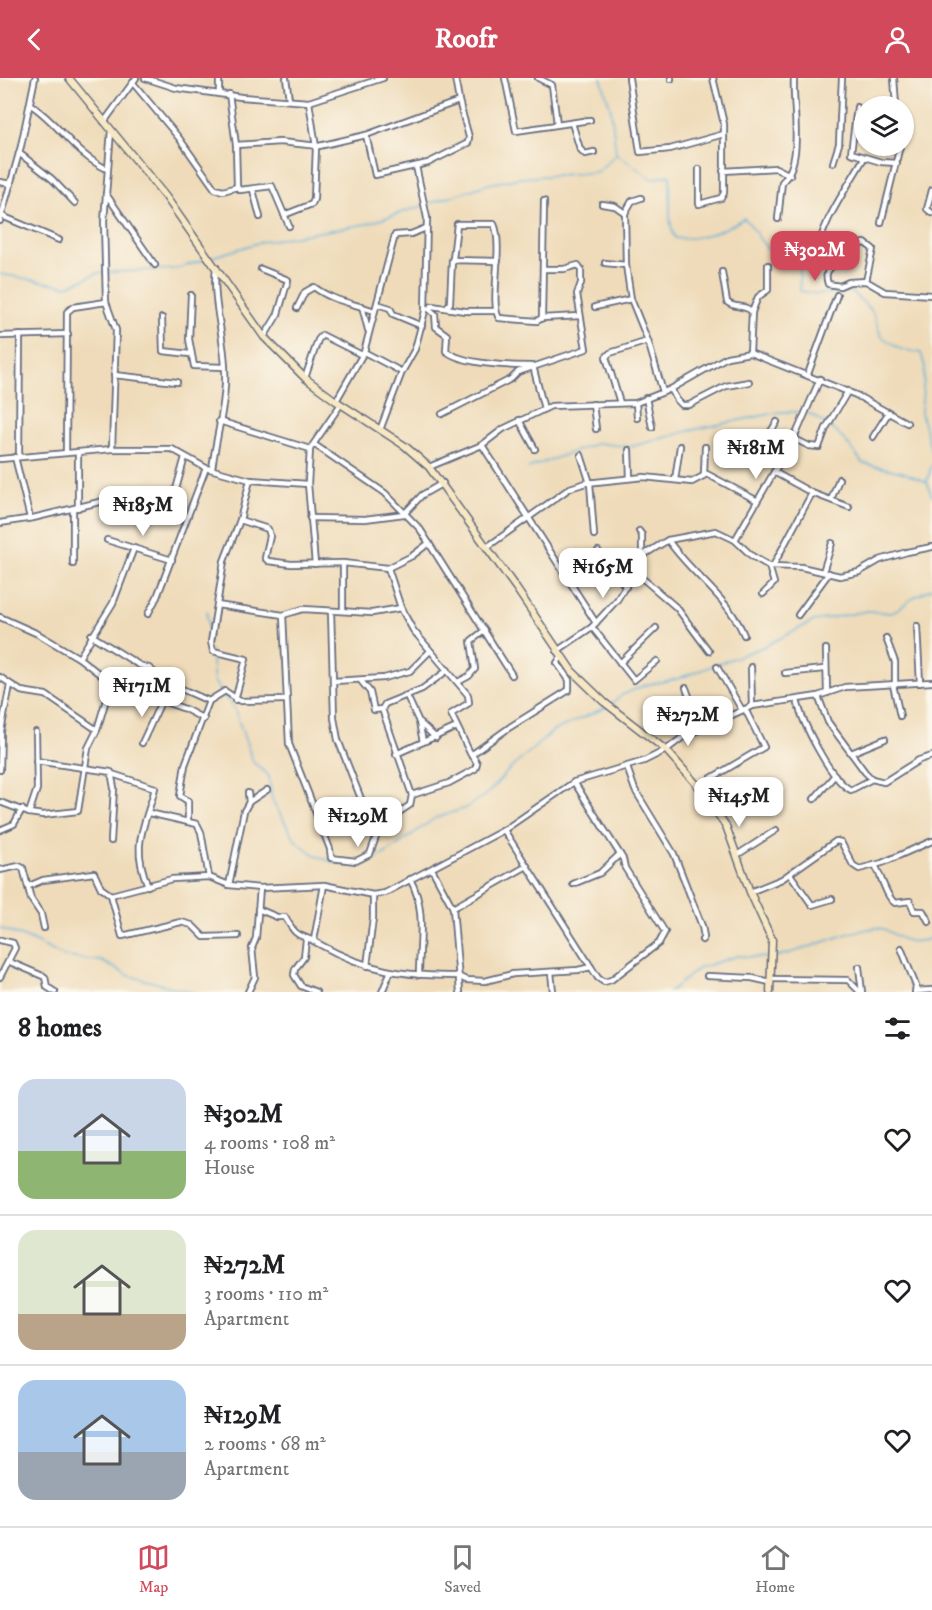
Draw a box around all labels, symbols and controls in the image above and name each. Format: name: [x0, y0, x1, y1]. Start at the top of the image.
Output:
text: Roofr: [435, 22, 497, 56]
icon: back: [18, 23, 51, 56]
icon: person: [881, 23, 914, 56]
map controls: [854, 96, 914, 156]
button: layers: [854, 96, 914, 156]
pin: ₦302M: [773, 231, 857, 282]
text: ₦302M: [785, 238, 845, 263]
pin: ₦181M: [714, 429, 798, 480]
text: ₦181M: [727, 436, 785, 461]
pin: ₦185M: [101, 486, 185, 537]
text: ₦185M: [113, 493, 173, 518]
pin: ₦165M: [561, 548, 645, 599]
text: ₦165M: [573, 555, 633, 580]
pin: ₦171M: [100, 667, 184, 718]
text: ₦171M: [113, 674, 171, 699]
pin: ₦272M: [646, 696, 730, 747]
text: ₦272M: [657, 703, 719, 728]
pin: ₦145M: [697, 777, 781, 828]
text: ₦145M: [708, 784, 770, 809]
pin: ₦129M: [316, 797, 400, 848]
text: ₦129M: [328, 804, 388, 829]
text: 8 homes: [18, 1012, 102, 1045]
icon: filters: [881, 1012, 914, 1045]
text: ₦302M: [204, 1098, 283, 1131]
icon: home: [66, 1103, 138, 1175]
icon: heart: [881, 1123, 914, 1156]
text: 4 rooms · 108 m²: [204, 1131, 335, 1156]
text: House: [204, 1156, 255, 1181]
text: ₦272M: [204, 1249, 285, 1282]
icon: home: [66, 1254, 138, 1326]
icon: heart: [881, 1274, 914, 1307]
text: 3 rooms · 110 m²: [204, 1282, 328, 1307]
text: Apartment: [204, 1307, 289, 1332]
text: ₦129M: [204, 1399, 282, 1432]
icon: home: [66, 1404, 138, 1476]
icon: heart: [881, 1424, 914, 1457]
text: 2 rooms · 68 m²: [204, 1432, 326, 1457]
text: Apartment: [204, 1457, 289, 1482]
tab: Map: [137, 1541, 170, 1597]
tab: Saved: [444, 1541, 481, 1597]
tab: Home: [755, 1541, 795, 1597]

